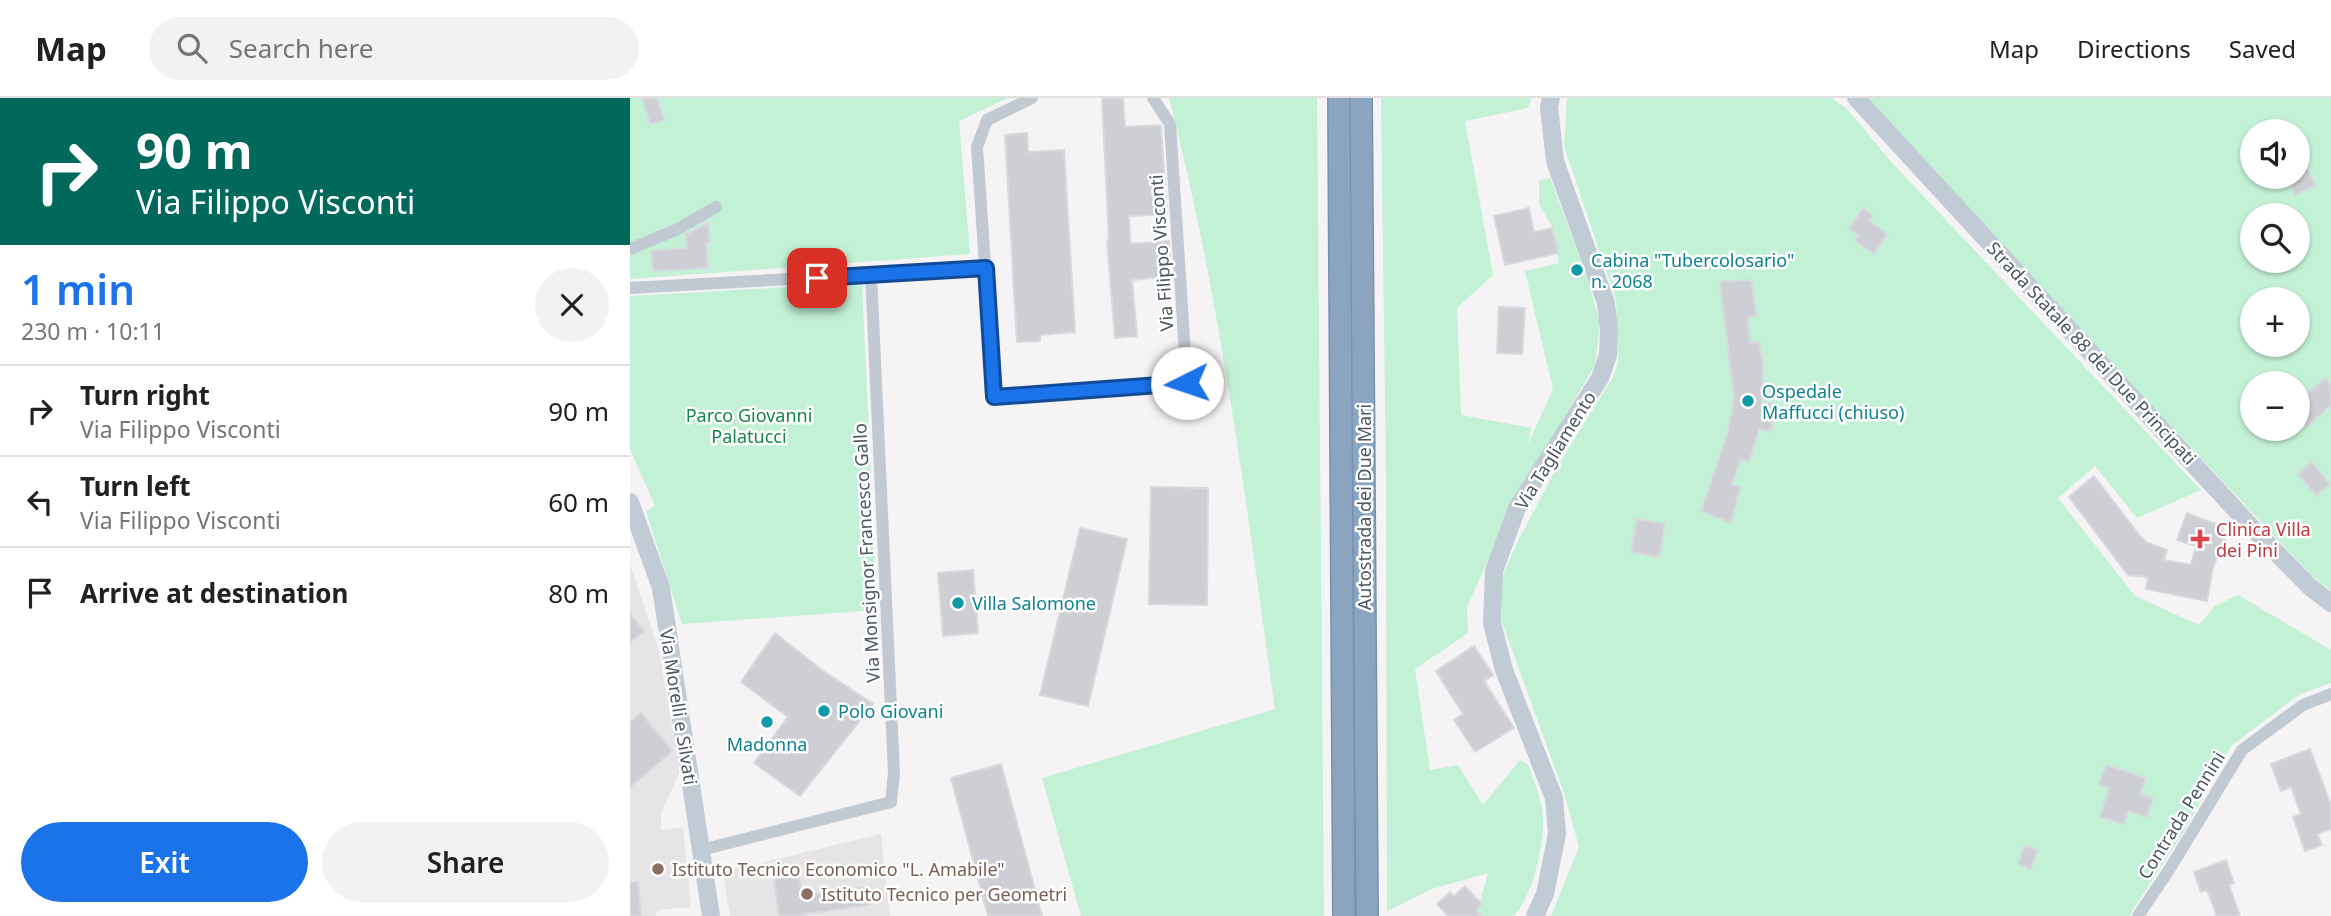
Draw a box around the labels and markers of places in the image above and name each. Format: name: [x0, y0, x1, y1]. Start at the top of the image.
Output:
pin: [787, 248, 847, 308]
place label: Cabina "Tubercolosario" n. 2068: [1591, 248, 1794, 293]
marker: Cabina "Tubercolosario" n. 2068: [1569, 262, 1585, 278]
place label: Ospedale Maffucci (chiuso): [1762, 379, 1904, 424]
marker: Ospedale Maffucci (chiuso): [1740, 393, 1756, 409]
place label: Clinica Villa dei Pini: [2216, 517, 2311, 562]
marker: Clinica Villa dei Pini: [2190, 529, 2210, 549]
place label: Villa Salomone: [972, 591, 1096, 615]
marker: Villa Salomone: [950, 595, 966, 611]
place label: Polo Giovani: [838, 699, 943, 723]
marker: Polo Giovani: [816, 703, 832, 719]
marker: Madonna: [759, 714, 775, 730]
place label: Madonna: [727, 732, 807, 756]
place label: Istituto Tecnico Economico "L. Amabile": [672, 857, 1005, 881]
marker: Istituto Tecnico Economico "L. Amabile": [650, 861, 666, 877]
place label: Istituto Tecnico per Geometri: [821, 882, 1067, 906]
marker: Istituto Tecnico per Geometri: [799, 886, 815, 902]

